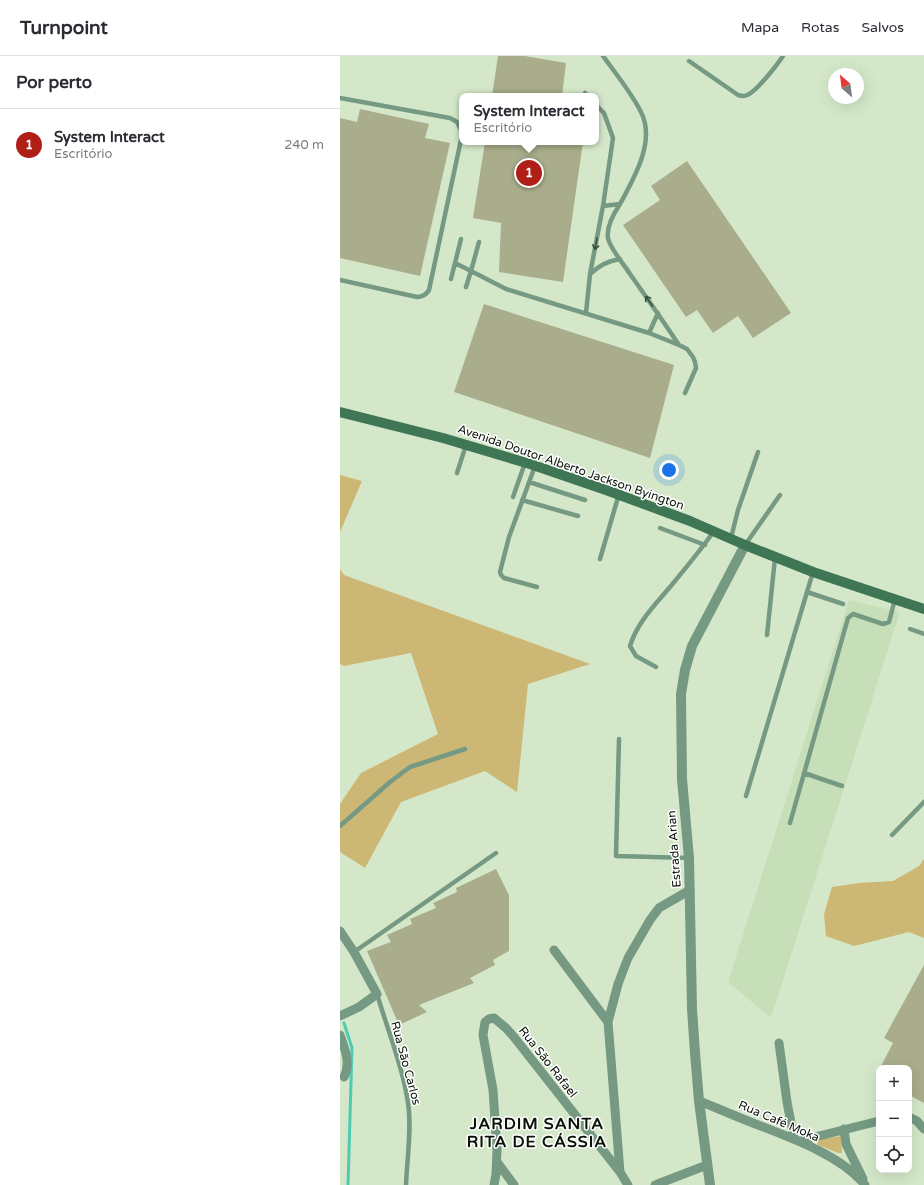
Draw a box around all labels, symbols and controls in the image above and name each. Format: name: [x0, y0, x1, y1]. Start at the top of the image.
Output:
text: Turnpoint: [20, 17, 108, 39]
text: Mapa: [741, 19, 779, 36]
text: Rotas: [801, 19, 839, 36]
text: Salvos: [861, 19, 904, 36]
north arrow: [828, 68, 864, 104]
text: Por perto: [16, 72, 92, 93]
popup: [459, 93, 599, 145]
text: System Interact: [474, 102, 584, 120]
text: Escritório: [474, 120, 532, 136]
text: System Interact: [54, 128, 165, 146]
text: 1: [25, 137, 33, 153]
text: 240 m: [284, 137, 324, 153]
text: Escritório: [54, 146, 113, 162]
pin: 1: [516, 158, 542, 188]
one-way arrow: [592, 237, 600, 250]
one-way arrow: [645, 296, 653, 307]
street label: Avenida Doutor Alberto Jackson Byington: [456, 422, 686, 512]
your location: [659, 460, 679, 480]
street label: Estrada Arian: [664, 810, 684, 888]
street label: Rua São Carlos: [388, 1020, 424, 1107]
street label: Rua São Rafael: [516, 1024, 580, 1100]
map controls: [876, 1065, 912, 1173]
button: +: [876, 1065, 912, 1101]
street label: Rua Café Moka: [736, 1098, 822, 1144]
button: −: [876, 1101, 912, 1137]
district label: JARDIM SANTA RITA DE CÁSSIA: [467, 1114, 607, 1152]
button: locate: [876, 1137, 912, 1173]

